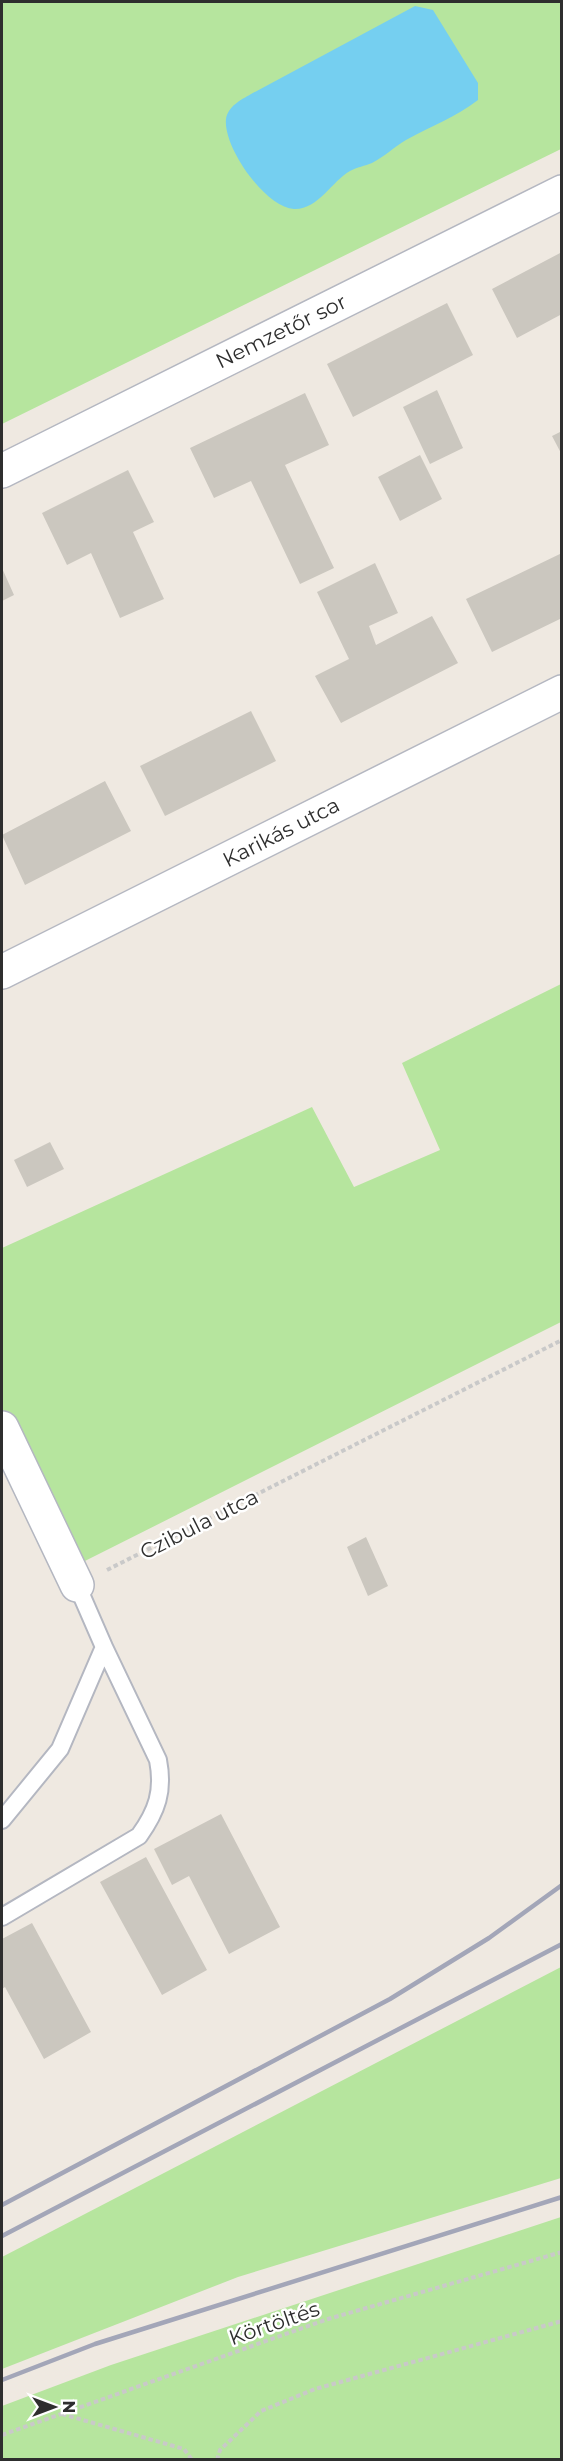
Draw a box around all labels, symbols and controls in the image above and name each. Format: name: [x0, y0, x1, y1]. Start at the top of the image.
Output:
street label: Nemzetőr sor: [212, 289, 350, 373]
street label: Karikás utca: [218, 792, 344, 872]
street label: Czibula utca: [136, 1484, 262, 1564]
street label: Körtöltés: [225, 2296, 323, 2350]
north arrow: [24, 2377, 84, 2437]
text: N: [59, 2401, 78, 2413]

